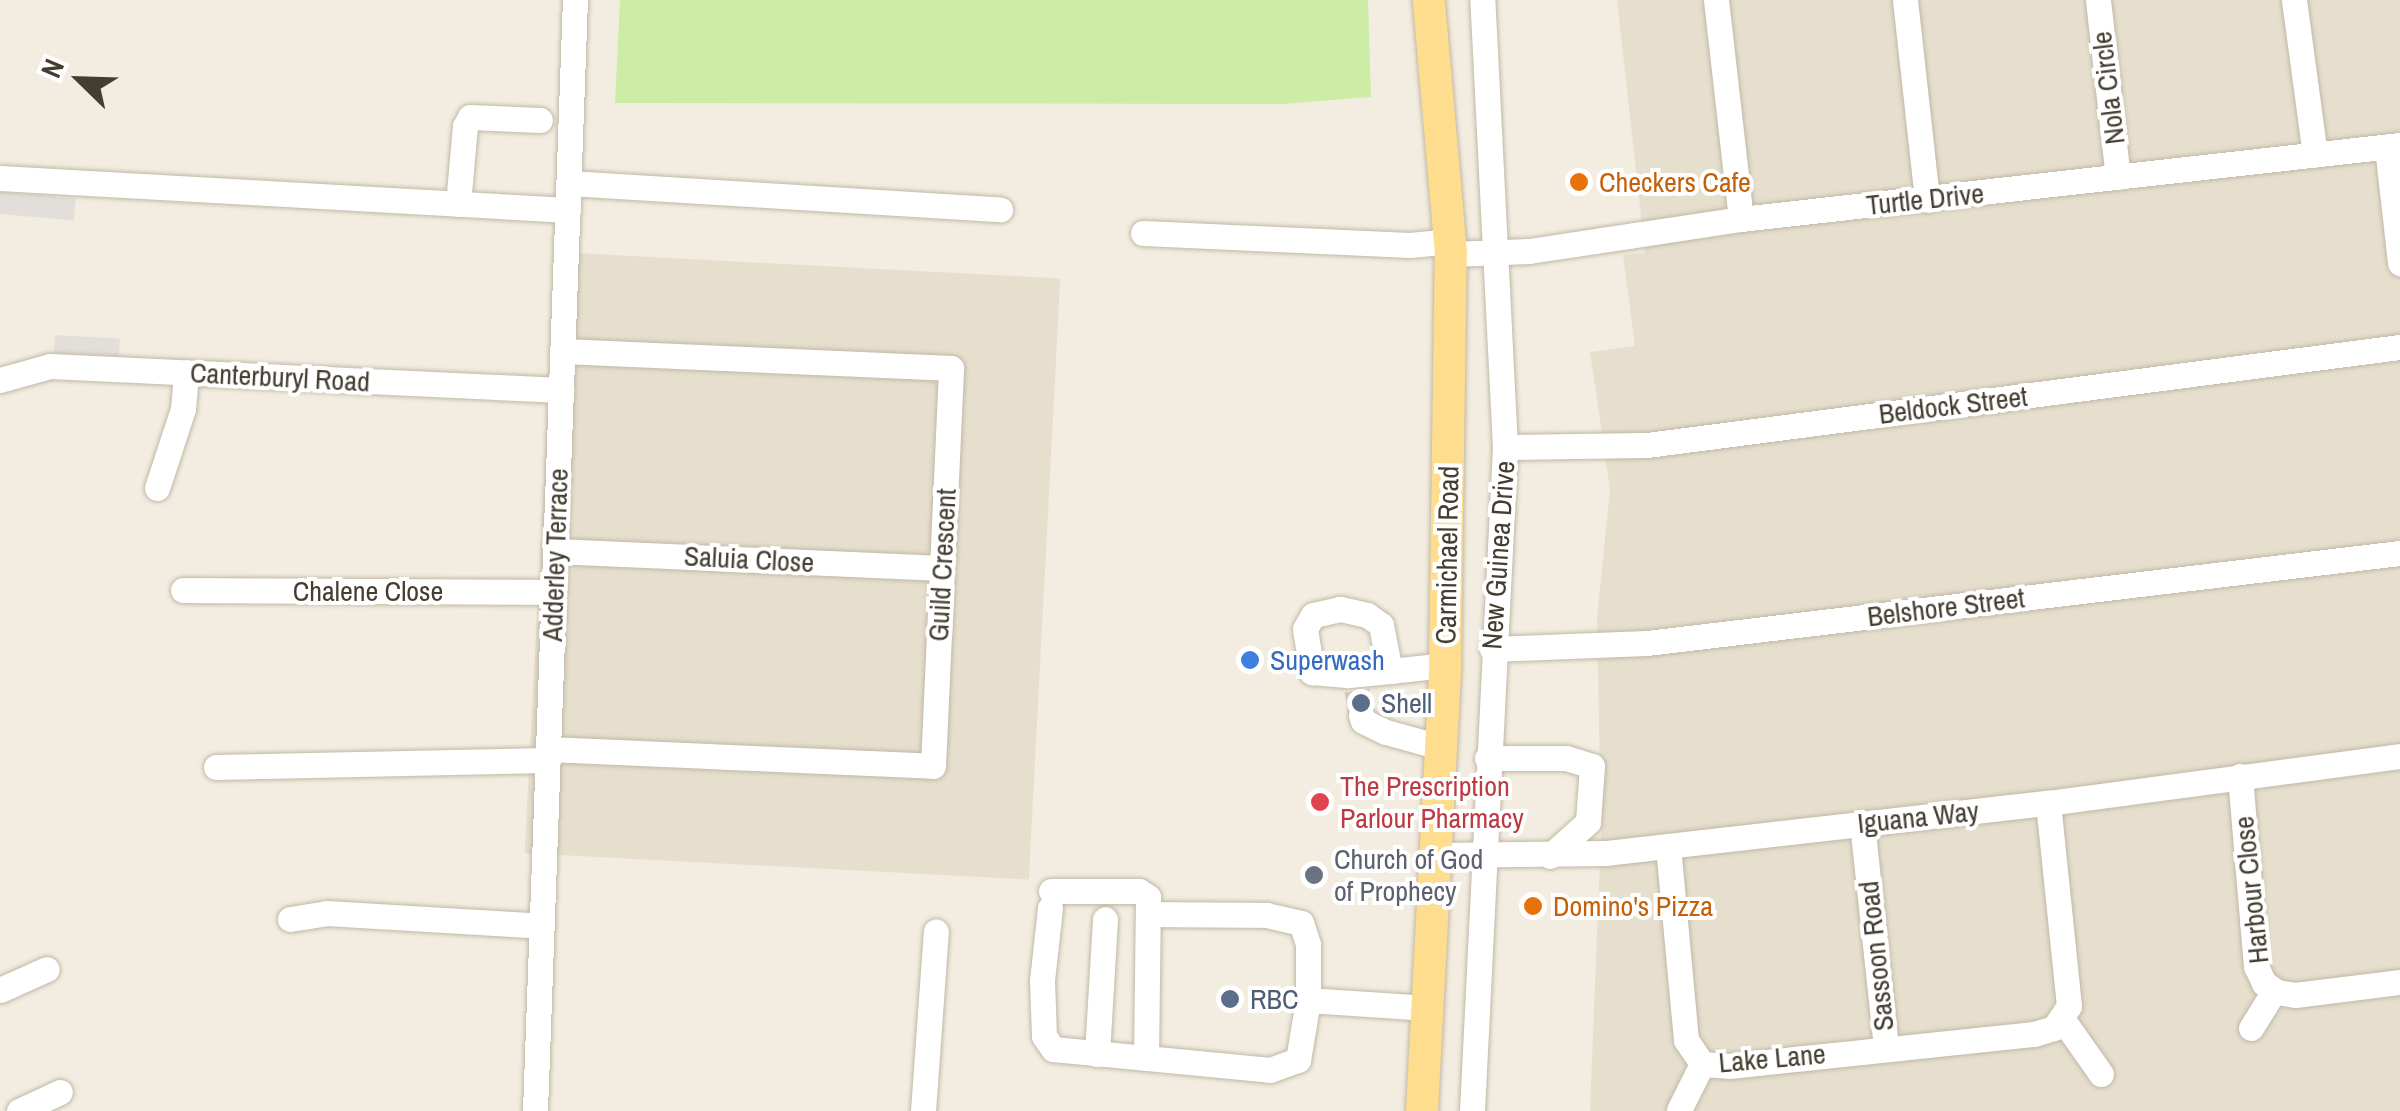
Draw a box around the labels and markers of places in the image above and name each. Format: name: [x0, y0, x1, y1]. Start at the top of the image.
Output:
place label: Checkers Cafe: [1599, 165, 1751, 199]
marker: Checkers Cafe: [1568, 171, 1590, 193]
place label: Superwash: [1270, 643, 1385, 677]
marker: Superwash: [1239, 649, 1261, 671]
place label: Shell: [1381, 686, 1432, 720]
marker: Shell: [1350, 692, 1372, 714]
place label: The Prescription Parlour Pharmacy: [1340, 769, 1524, 835]
marker: The Prescription Parlour Pharmacy: [1309, 791, 1331, 813]
place label: Church of God of Prophecy: [1334, 842, 1483, 908]
marker: Church of God of Prophecy: [1303, 864, 1325, 886]
place label: Domino's Pizza: [1553, 889, 1713, 923]
marker: Domino's Pizza: [1522, 895, 1544, 917]
place label: RBC: [1250, 982, 1298, 1016]
marker: RBC: [1219, 988, 1241, 1010]

